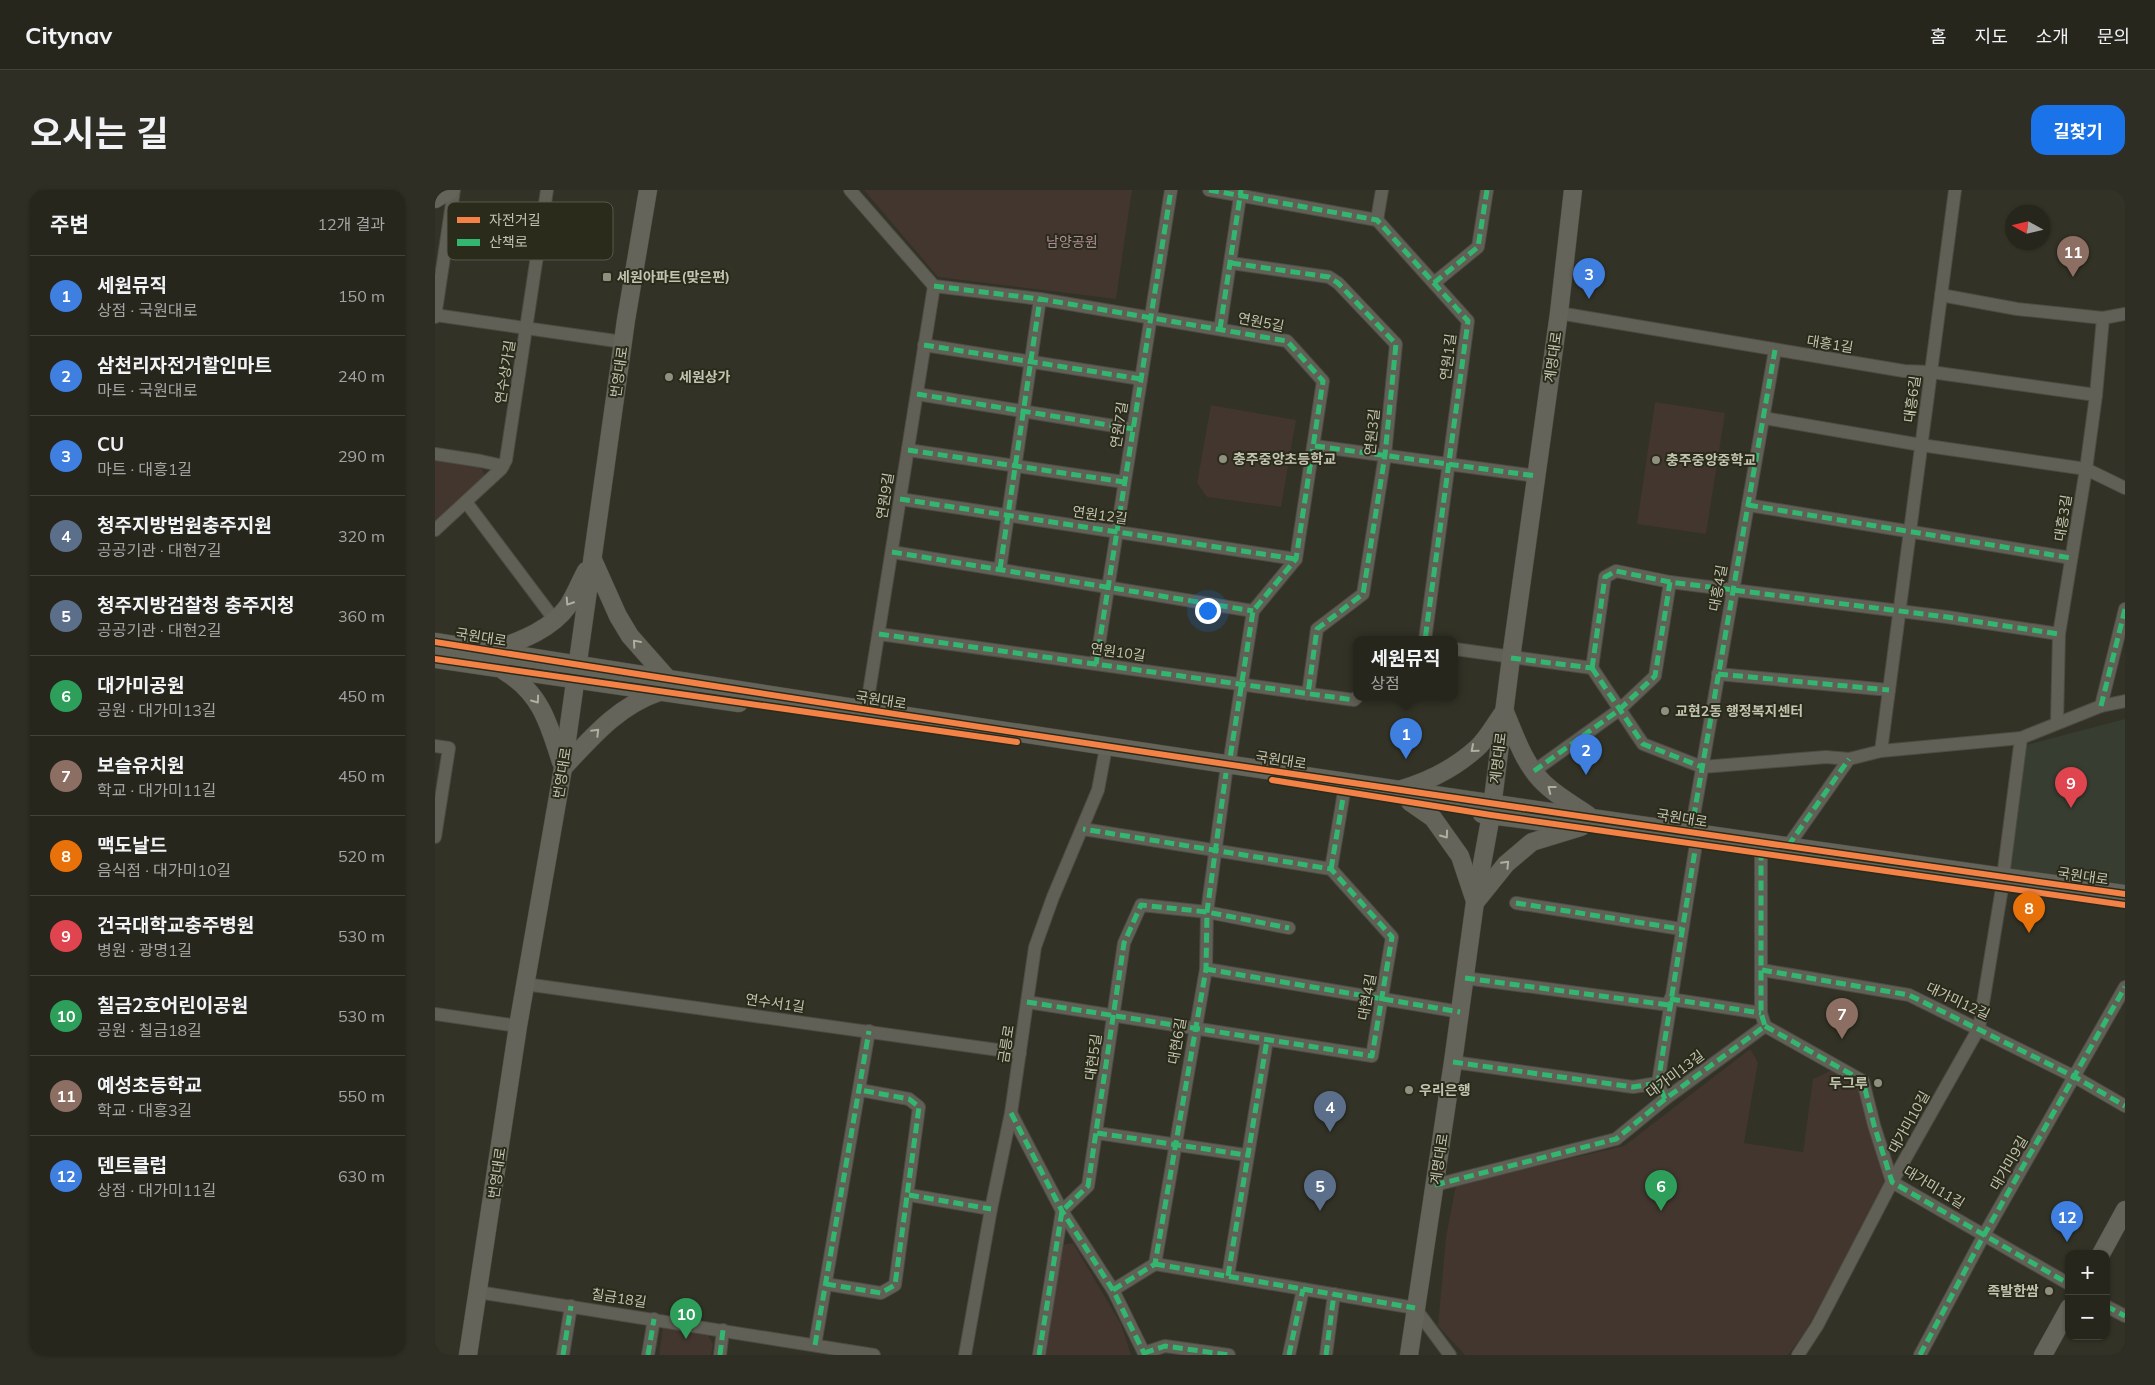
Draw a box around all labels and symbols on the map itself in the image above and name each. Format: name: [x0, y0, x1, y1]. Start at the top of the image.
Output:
legend: [447, 202, 613, 260]
north arrow: [2005, 205, 2050, 250]
text: 자전거길: [489, 211, 541, 229]
text: 산책로: [489, 233, 528, 251]
park label: 남양공원: [1046, 233, 1098, 251]
pin: 11: [2057, 236, 2089, 277]
pin: 3: [1573, 258, 1605, 299]
place label: 세원아파트(맞은편): [617, 268, 730, 286]
marker: 세원아파트(맞은편): [601, 271, 613, 283]
street label: 연원5길: [1236, 309, 1286, 335]
street label: 계명대로: [1541, 330, 1566, 384]
street label: 대흥1길: [1805, 331, 1855, 357]
street label: 연원1길: [1436, 333, 1460, 381]
street label: 연수상가길: [491, 339, 519, 405]
street label: 번영대로: [607, 345, 632, 399]
place label: 세원상가: [679, 368, 731, 386]
marker: 세원상가: [663, 371, 675, 383]
street label: 대흥6길: [1900, 374, 1924, 424]
street label: 연원7길: [1106, 400, 1132, 450]
street label: 연원3길: [1361, 408, 1383, 456]
place label: 충주중앙초등학교: [1233, 450, 1336, 468]
place label: 충주중앙중학교: [1666, 451, 1756, 469]
marker: 충주중앙초등학교: [1217, 453, 1229, 465]
marker: 충주중앙중학교: [1650, 454, 1662, 466]
street label: 연원9길: [872, 471, 898, 521]
street label: 대흥3길: [2050, 493, 2076, 543]
street label: 연원12길: [1071, 502, 1129, 528]
street label: 대흥4길: [1705, 563, 1731, 613]
one-way arrow: [566, 597, 575, 606]
your location: [1195, 598, 1221, 624]
street label: 국원대로: [454, 624, 508, 650]
one-way arrow: [632, 639, 641, 648]
street label: 연원10길: [1089, 639, 1147, 665]
street label: 국원대로: [854, 687, 908, 713]
one-way arrow: [530, 694, 538, 703]
place label: 교현2동 행정복지센터: [1675, 702, 1803, 720]
marker: 교현2동 행정복지센터: [1659, 705, 1671, 717]
pin: 1: [1390, 718, 1422, 759]
one-way arrow: [591, 729, 600, 738]
street label: 계명대로: [1486, 731, 1510, 785]
pin: 2: [1570, 734, 1602, 775]
one-way arrow: [1471, 743, 1480, 751]
street label: 번영대로: [549, 746, 575, 800]
street label: 국원대로: [1254, 747, 1308, 773]
pin: 9: [2055, 767, 2087, 808]
one-way arrow: [1548, 786, 1557, 794]
street label: 국원대로: [1655, 805, 1709, 831]
one-way arrow: [1439, 829, 1448, 839]
one-way arrow: [1500, 861, 1509, 870]
street label: 국원대로: [2056, 864, 2110, 889]
pin: 8: [2013, 892, 2045, 933]
street label: 대현4길: [1354, 972, 1380, 1022]
street label: 대가미12길: [1923, 978, 1993, 1024]
street label: 연수서1길: [744, 990, 806, 1016]
pin: 7: [1826, 998, 1858, 1039]
street label: 대현6길: [1164, 1016, 1190, 1066]
street label: 금릉로: [994, 1023, 1018, 1064]
street label: 대현5길: [1081, 1032, 1105, 1082]
street label: 대가미13길: [1642, 1046, 1708, 1102]
place label: 두그루: [1829, 1074, 1868, 1092]
marker: 두그루: [1872, 1077, 1884, 1089]
place label: 우리은행: [1419, 1081, 1471, 1099]
marker: 우리은행: [1403, 1084, 1415, 1096]
street label: 대가미10길: [1885, 1088, 1933, 1156]
pin: 4: [1314, 1091, 1346, 1132]
street label: 계명대로: [1426, 1132, 1452, 1186]
street label: 대가미9길: [1986, 1133, 2032, 1193]
street label: 번영대로: [485, 1146, 510, 1200]
street label: 대가미11길: [1900, 1162, 1968, 1212]
pin: 5: [1304, 1170, 1336, 1211]
pin: 6: [1645, 1170, 1677, 1211]
pin: 12: [2051, 1201, 2083, 1242]
place label: 족발한쌈: [1987, 1282, 2039, 1300]
street label: 칠금18길: [590, 1285, 648, 1311]
marker: 족발한쌈: [2043, 1285, 2055, 1297]
pin: 10: [670, 1298, 702, 1339]

